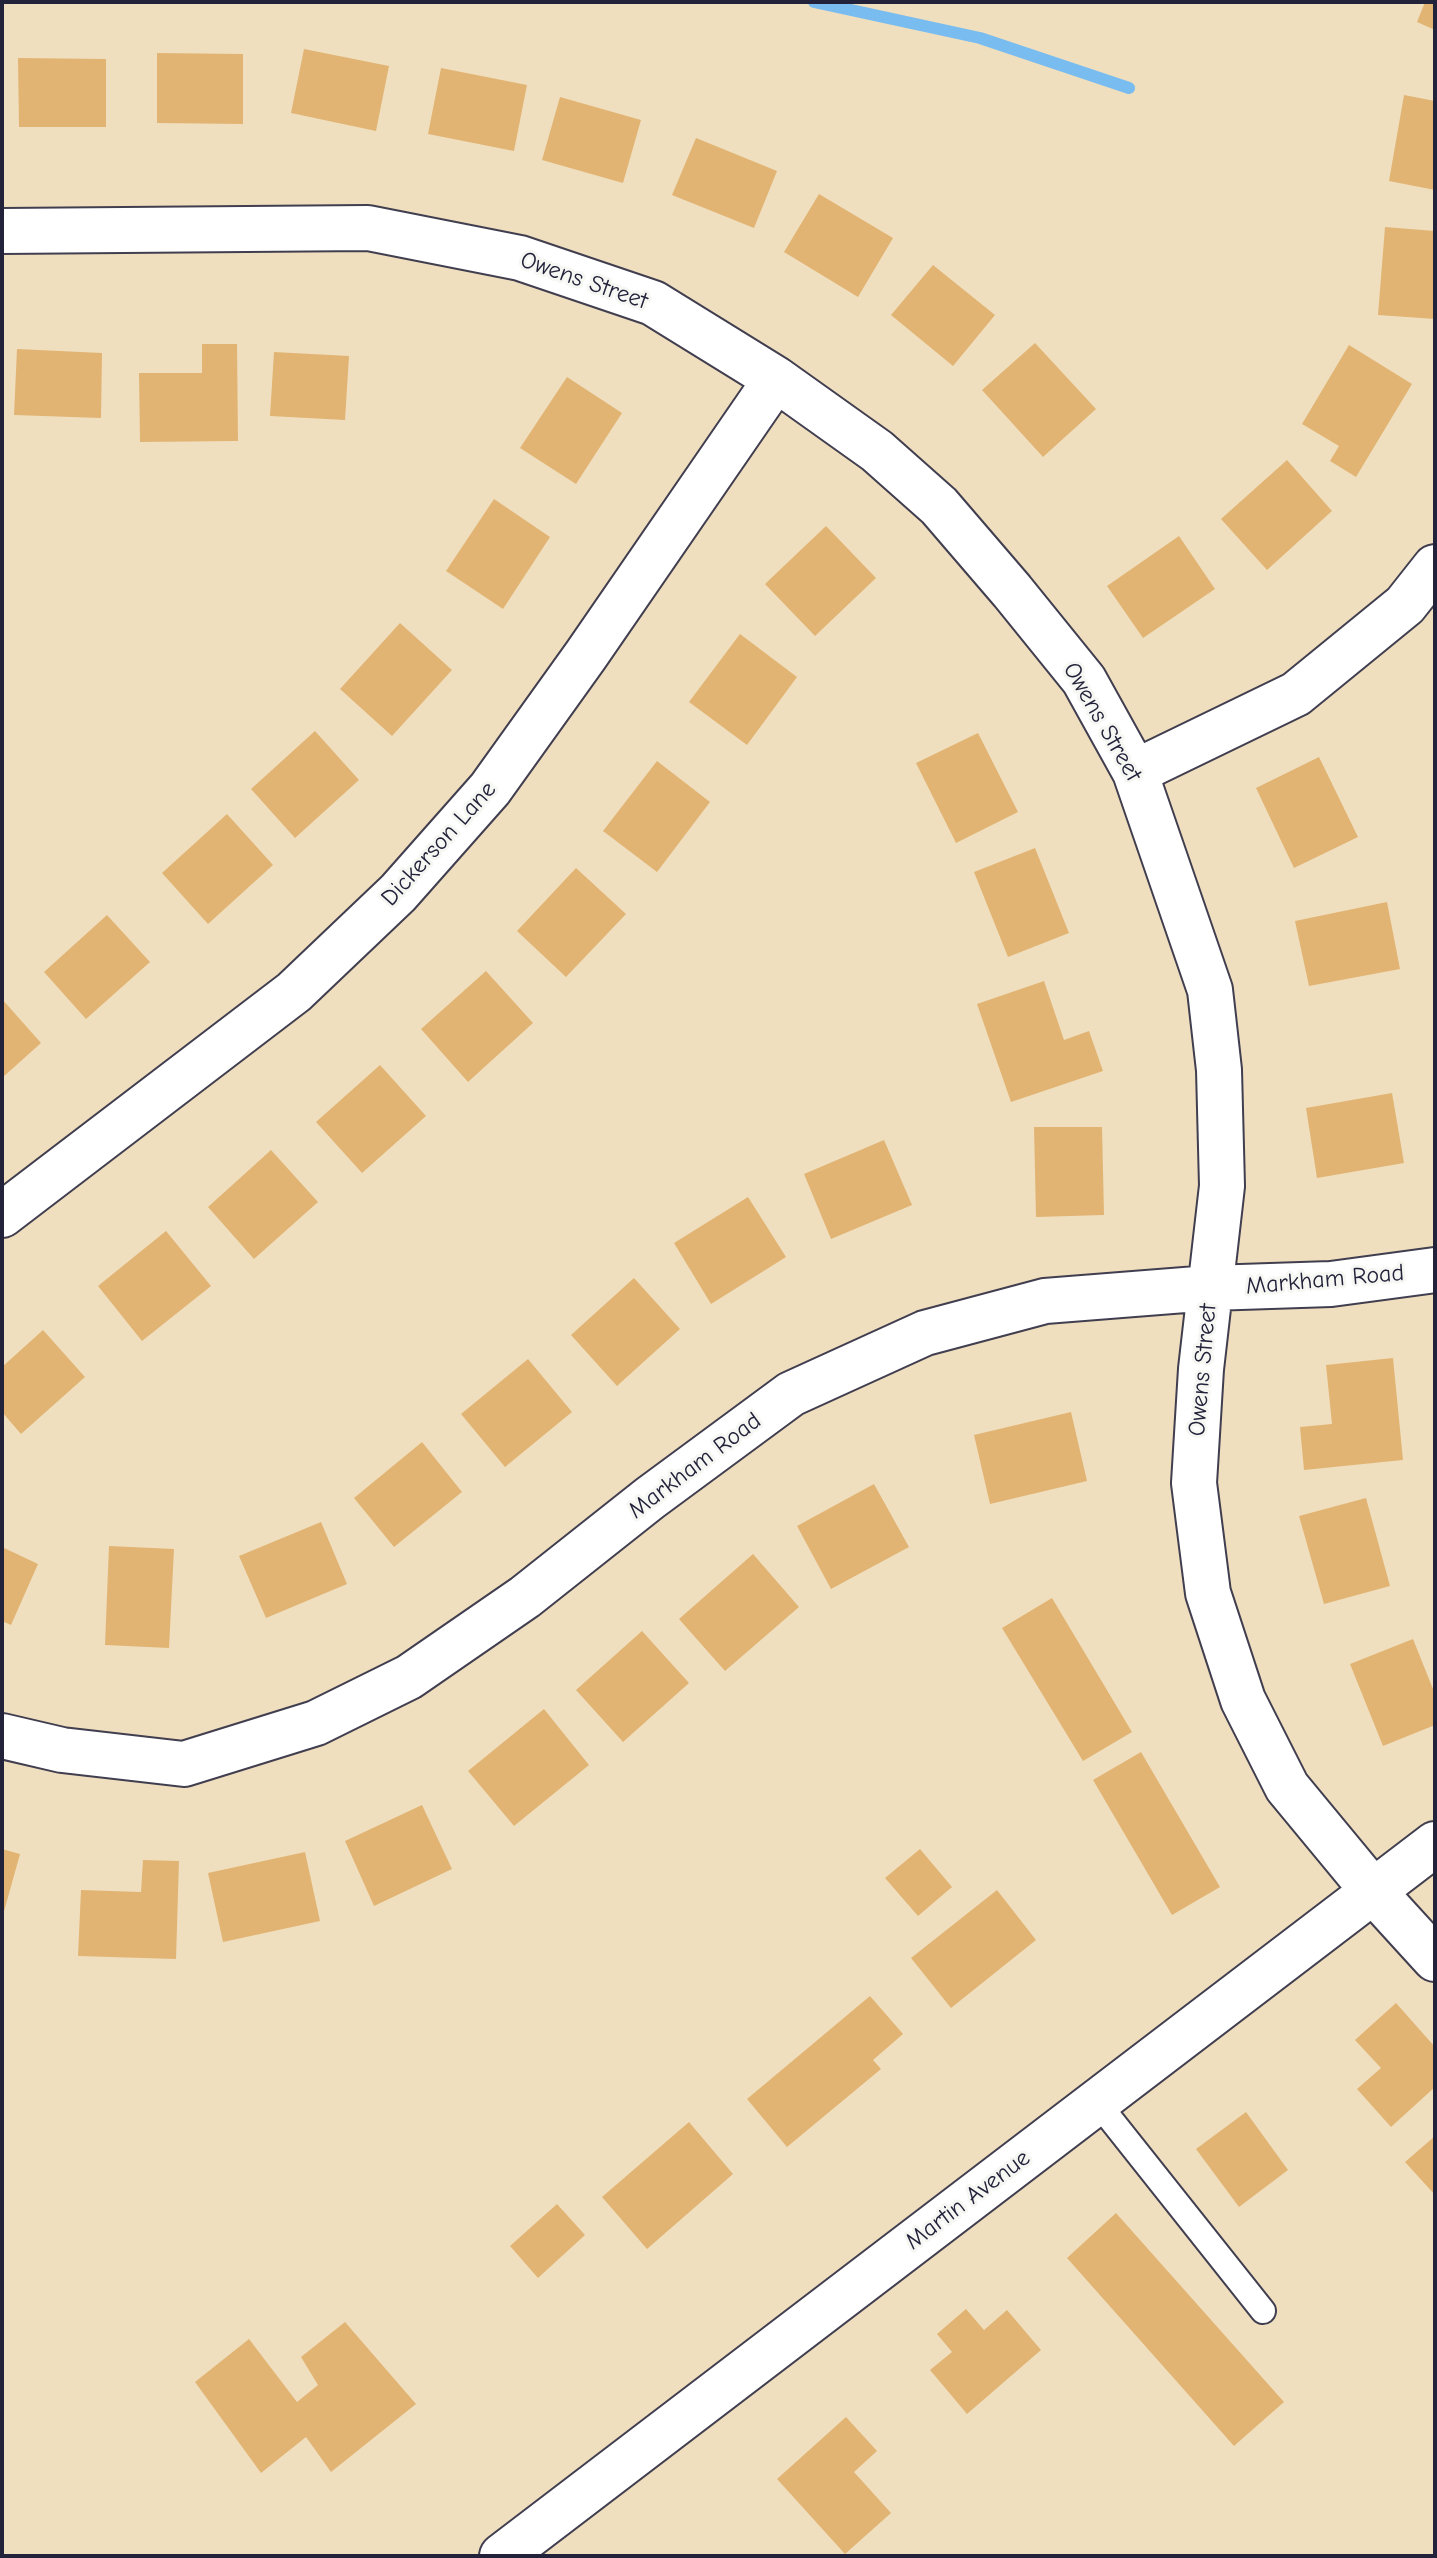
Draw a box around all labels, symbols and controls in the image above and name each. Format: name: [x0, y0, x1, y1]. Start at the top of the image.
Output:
street label: Owens Street: [517, 246, 651, 316]
street label: Owens Street: [1056, 657, 1148, 787]
street label: Dickerson Lane: [375, 776, 503, 912]
street label: Markham Road: [1245, 1259, 1405, 1301]
street label: Owens Street: [1183, 1303, 1223, 1437]
street label: Markham Road: [623, 1407, 767, 1525]
street label: Martin Avenue: [900, 2144, 1036, 2256]

